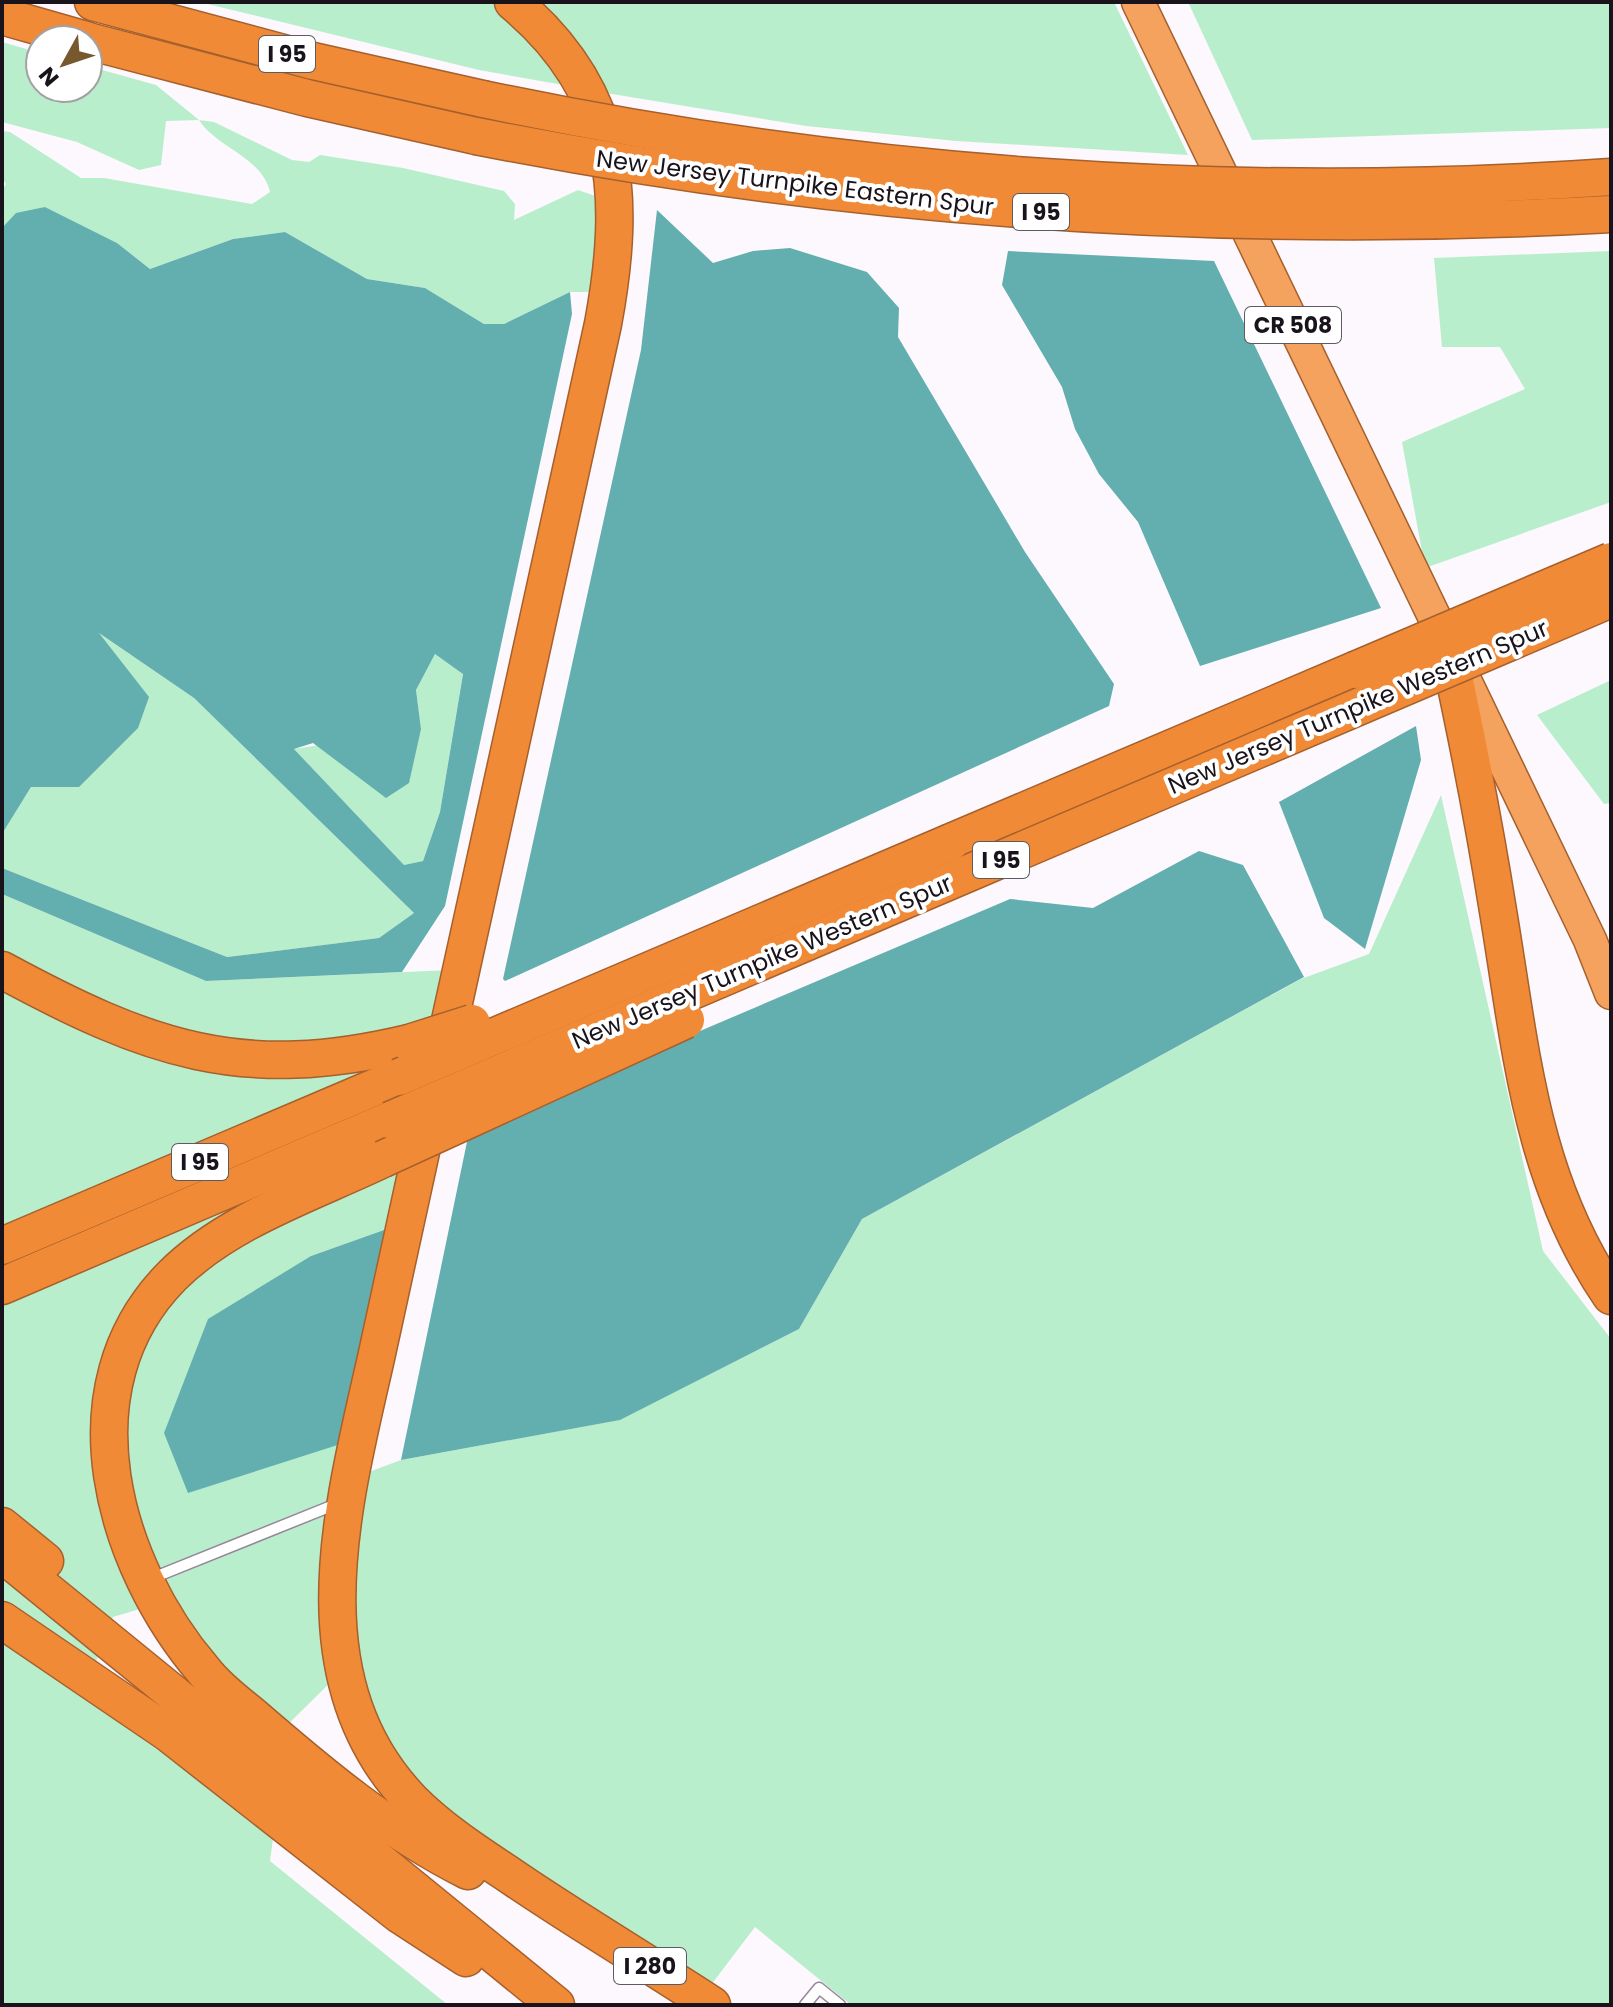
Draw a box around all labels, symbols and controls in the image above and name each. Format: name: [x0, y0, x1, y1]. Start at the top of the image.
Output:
north arrow: [24, 24, 104, 104]
road number: I 95: [259, 36, 315, 72]
text: N: [32, 60, 66, 93]
street label: New Jersey Turnpike Eastern Spur: [594, 142, 996, 223]
road number: I 95: [1013, 194, 1069, 230]
road number: CR 508: [1245, 307, 1341, 343]
street label: New Jersey Turnpike Western Spur: [1163, 611, 1553, 802]
road number: I 95: [973, 842, 1029, 878]
street label: New Jersey Turnpike Western Spur: [567, 866, 957, 1057]
road number: I 95: [172, 1144, 228, 1180]
road number: I 280: [614, 1948, 686, 1984]

